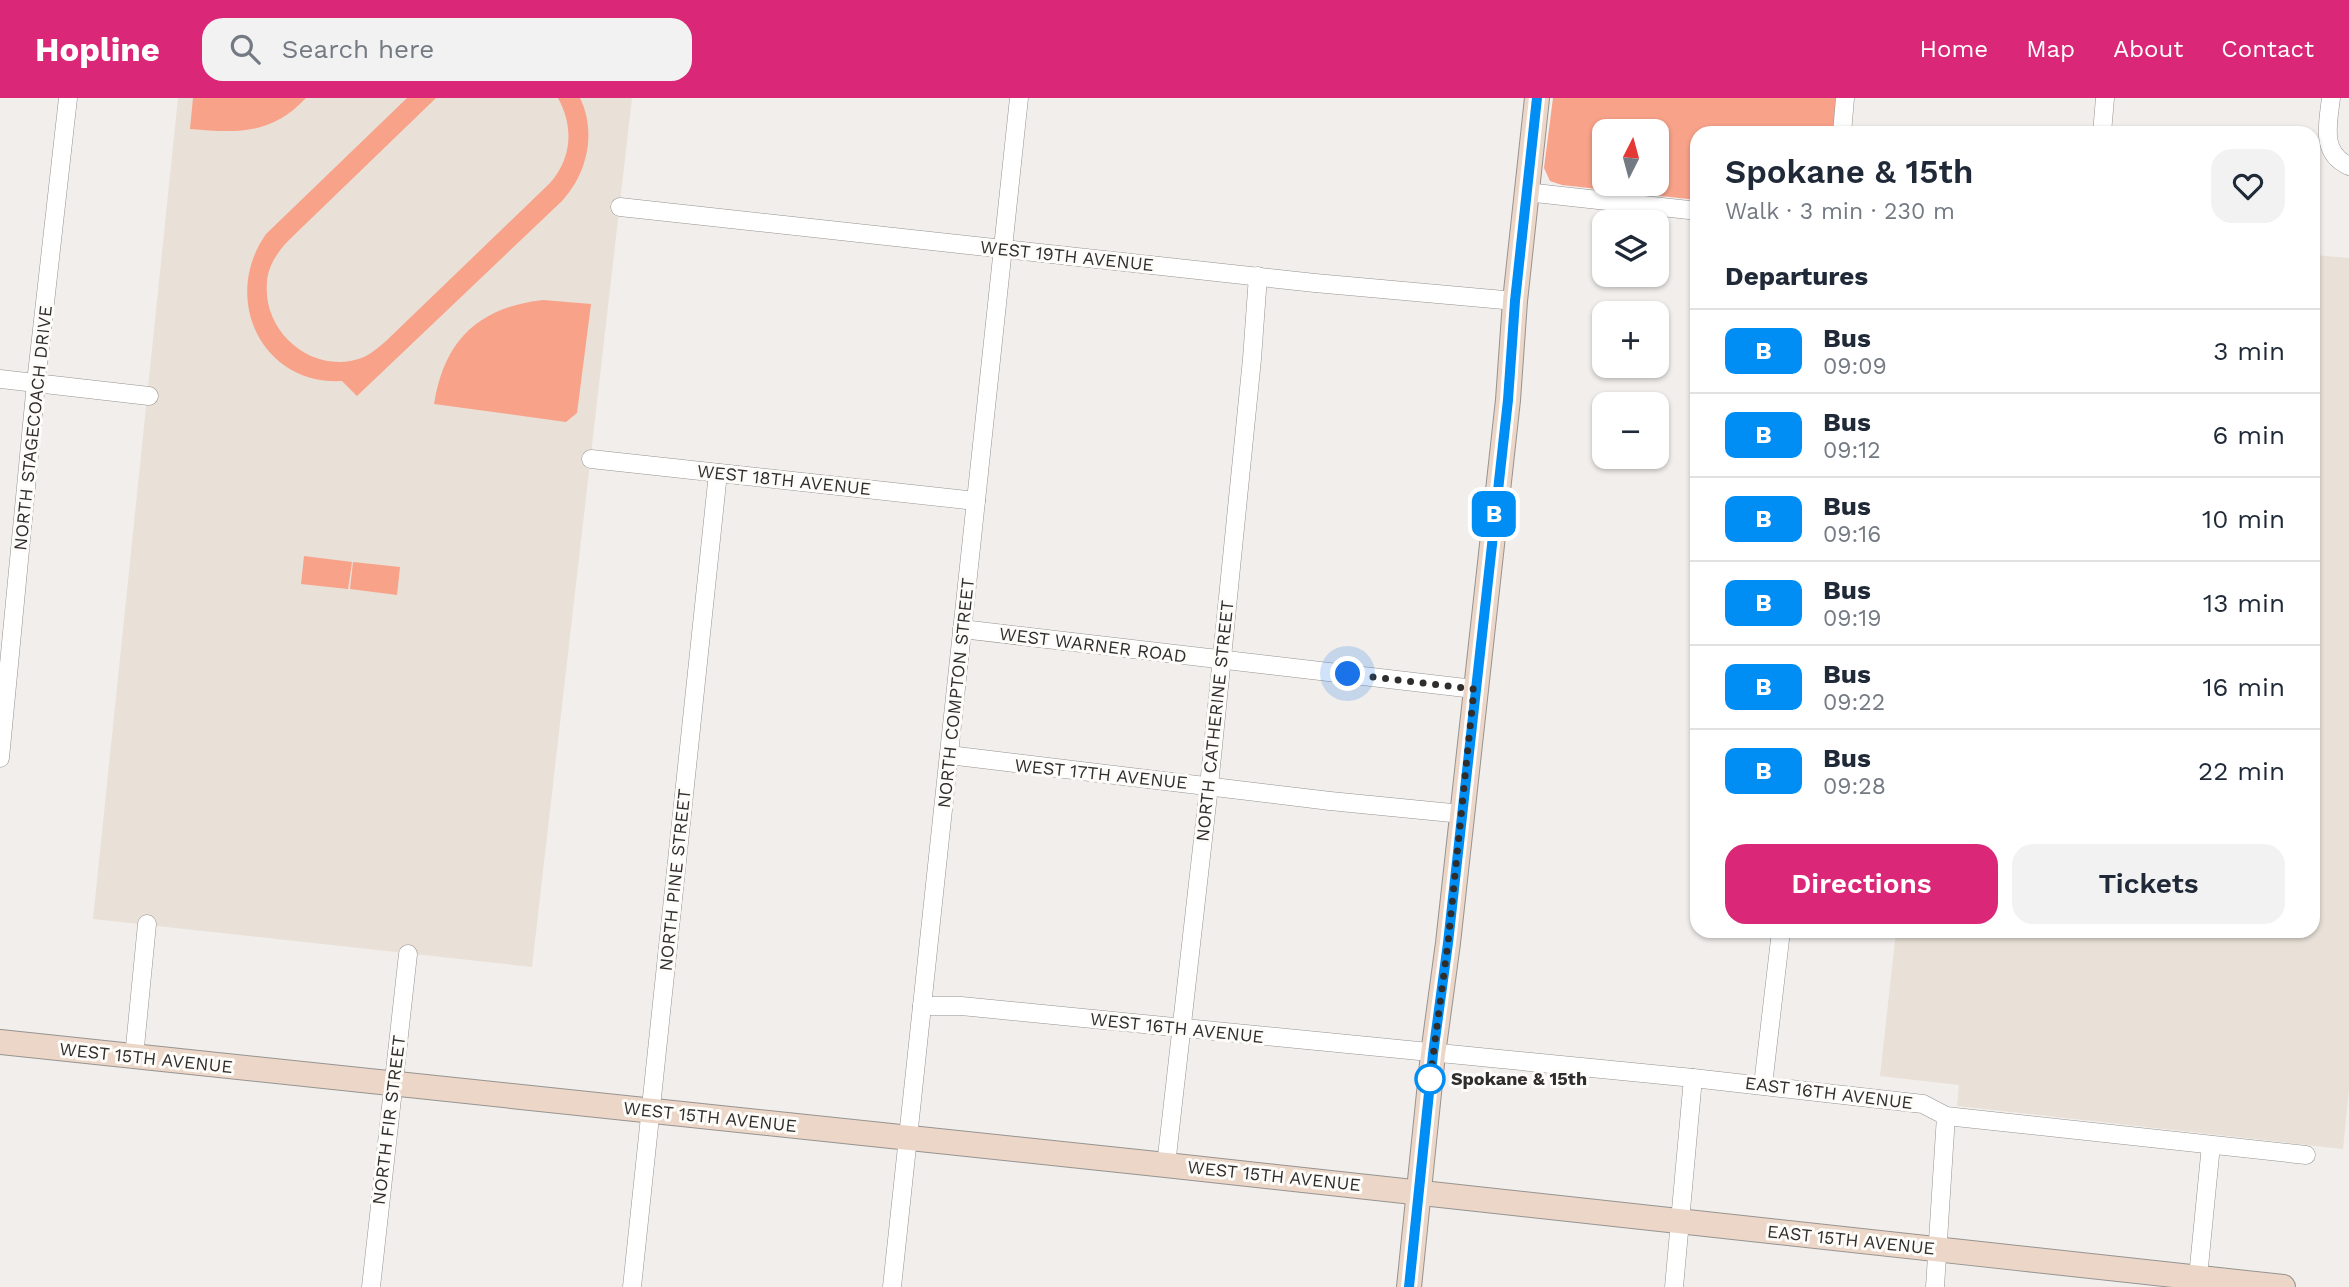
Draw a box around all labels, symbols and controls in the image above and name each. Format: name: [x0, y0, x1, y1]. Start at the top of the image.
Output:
search box: [202, 18, 692, 81]
text: Hopline: [35, 30, 160, 69]
icon: search: [226, 30, 264, 68]
text: Search here: [282, 34, 434, 64]
text: Home: [1920, 35, 1988, 63]
text: Map: [2026, 35, 2075, 63]
text: About: [2113, 35, 2183, 63]
text: Contact: [2221, 35, 2314, 63]
north arrow: [1592, 119, 1670, 196]
map controls: [1592, 119, 1669, 469]
button: heart: [2211, 149, 2285, 223]
text: Spokane & 15th: [1725, 152, 1973, 191]
text: Walk · 3 min · 230 m: [1725, 198, 1955, 225]
button: layers: [1592, 210, 1669, 287]
street label: WEST 19TH AVENUE: [979, 236, 1155, 275]
text: Departures: [1725, 261, 1868, 291]
button: +: [1592, 301, 1669, 378]
street label: NORTH STAGECOACH DRIVE: [9, 304, 56, 552]
text: Bus: [1823, 323, 1871, 353]
text: 3 min: [2213, 336, 2285, 366]
text: B: [1755, 337, 1772, 365]
text: 09:09: [1823, 353, 1887, 380]
button: −: [1592, 392, 1669, 469]
text: Bus: [1823, 407, 1871, 437]
text: 6 min: [2213, 420, 2285, 450]
text: B: [1755, 421, 1772, 449]
text: 09:12: [1823, 437, 1881, 464]
street label: WEST 18TH AVENUE: [696, 460, 872, 499]
line badge: B: [1471, 491, 1517, 537]
text: Bus: [1823, 491, 1871, 521]
text: B: [1486, 500, 1502, 528]
text: 10 min: [2202, 504, 2285, 534]
text: B: [1755, 505, 1772, 533]
text: 09:16: [1823, 521, 1881, 548]
text: Bus: [1823, 575, 1871, 605]
street label: NORTH COMPTON STREET: [933, 577, 978, 809]
text: 13 min: [2203, 588, 2285, 618]
text: B: [1755, 589, 1772, 617]
street label: NORTH CATHERINE STREET: [1191, 599, 1238, 843]
text: 09:19: [1823, 605, 1881, 632]
street label: WEST WARNER ROAD: [998, 623, 1188, 666]
your location: [1330, 656, 1365, 691]
text: Bus: [1823, 659, 1871, 689]
text: 16 min: [2202, 672, 2285, 702]
text: B: [1755, 673, 1772, 701]
text: 09:22: [1823, 689, 1885, 716]
text: Bus: [1823, 743, 1871, 773]
street label: WEST 17TH AVENUE: [1013, 754, 1189, 793]
text: 22 min: [2198, 756, 2285, 786]
text: B: [1755, 757, 1772, 785]
text: 09:28: [1823, 773, 1886, 800]
street label: NORTH PINE STREET: [654, 788, 695, 972]
button: Directions: [1725, 844, 1998, 924]
button: Tickets: [2012, 844, 2285, 924]
street label: WEST 16TH AVENUE: [1089, 1008, 1265, 1047]
street label: NORTH FIR STREET: [368, 1034, 409, 1206]
street label: WEST 15TH AVENUE: [58, 1038, 234, 1077]
marker: Spokane & 15th: [1415, 1064, 1445, 1094]
place label: Spokane & 15th: [1451, 1068, 1587, 1089]
street label: EAST 16TH AVENUE: [1744, 1072, 1914, 1113]
street label: WEST 15TH AVENUE: [622, 1097, 798, 1136]
street label: WEST 15TH AVENUE: [1186, 1156, 1362, 1195]
street label: EAST 15TH AVENUE: [1766, 1220, 1936, 1259]

